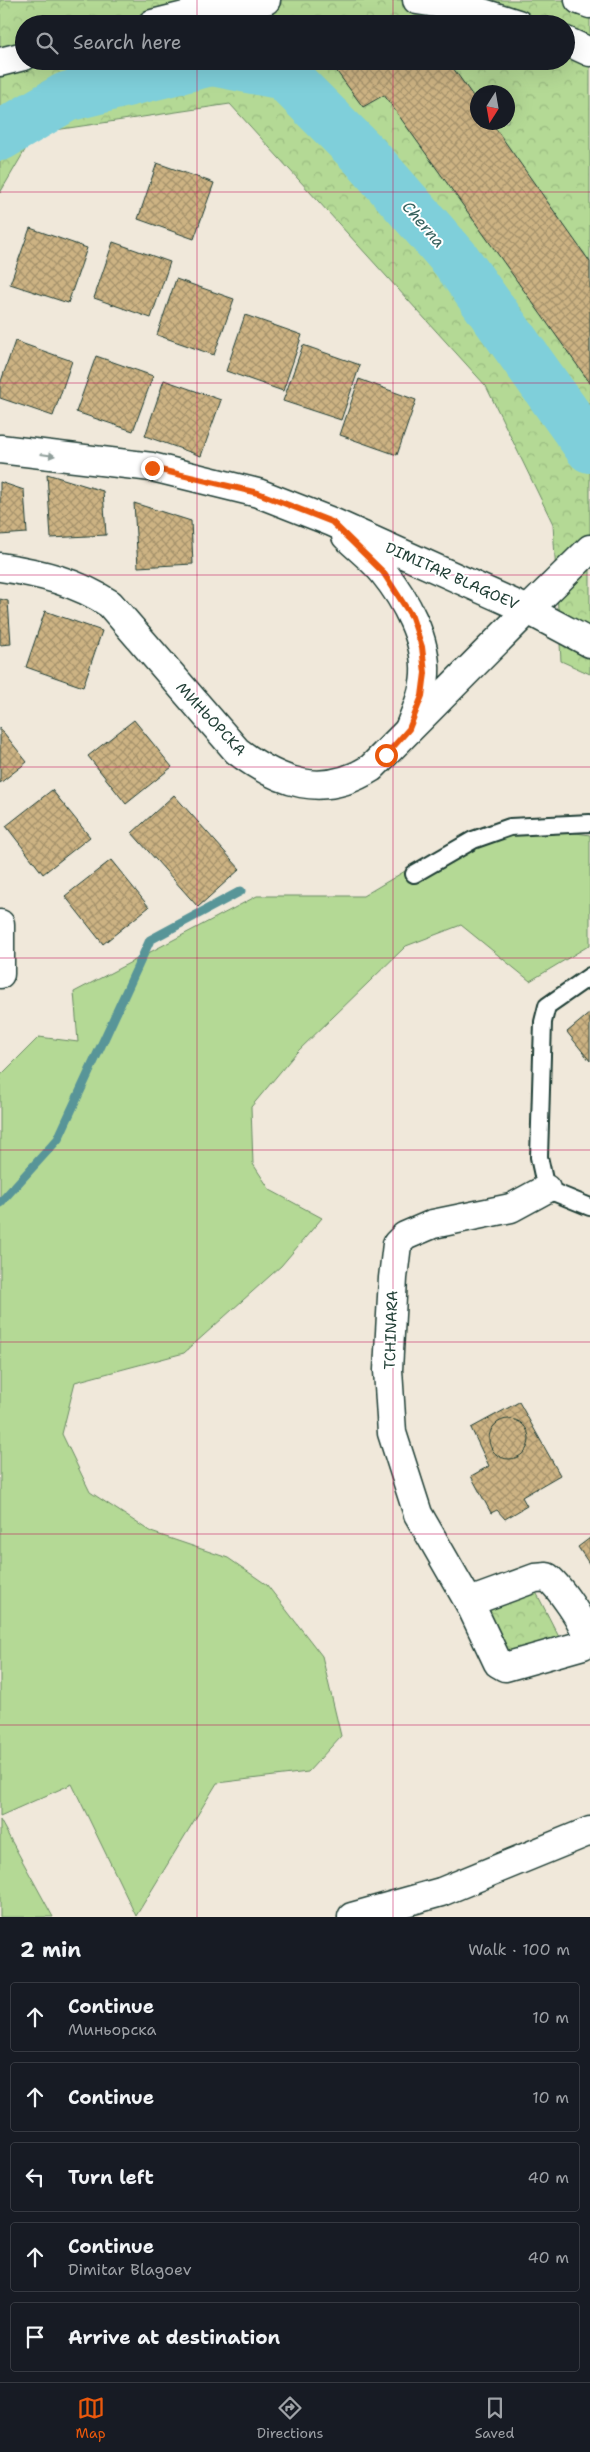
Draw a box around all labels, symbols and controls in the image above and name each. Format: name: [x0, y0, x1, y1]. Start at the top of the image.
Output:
search box: [15, 15, 575, 70]
icon: search: [33, 29, 61, 57]
text: Search here: [73, 30, 182, 55]
north arrow: [470, 85, 515, 130]
water label: Cherna: [398, 197, 450, 252]
one-way arrow: [41, 451, 57, 459]
route end: [141, 457, 164, 480]
street label: DIMITAR BLAGOEV: [382, 538, 522, 614]
street label: МИНЬОРСКА: [172, 678, 250, 760]
route start: [375, 744, 398, 767]
street label: TCHINARA: [380, 1290, 402, 1370]
text: 2 min: [20, 1936, 81, 1964]
text: Walk · 100 m: [468, 1939, 570, 1960]
text: Continue: [68, 1994, 154, 2019]
icon: ahead: [21, 2003, 49, 2031]
text: 10 m: [532, 2007, 569, 2028]
text: Миньорска: [68, 2019, 156, 2040]
icon: ahead: [21, 2083, 49, 2111]
text: Continue: [68, 2085, 154, 2110]
text: 10 m: [532, 2087, 569, 2108]
icon: left: [21, 2163, 49, 2191]
text: Turn left: [68, 2165, 154, 2190]
text: 40 m: [527, 2167, 569, 2188]
text: Continue: [68, 2234, 154, 2259]
icon: ahead: [21, 2243, 49, 2271]
text: 40 m: [527, 2247, 569, 2268]
text: Dimitar Blagoev: [68, 2259, 192, 2280]
icon: arrive: [21, 2323, 49, 2351]
text: Arrive at destination: [68, 2325, 280, 2350]
tab: Map: [76, 2394, 106, 2442]
tab: Directions: [257, 2394, 323, 2442]
tab: Saved: [475, 2394, 514, 2442]

